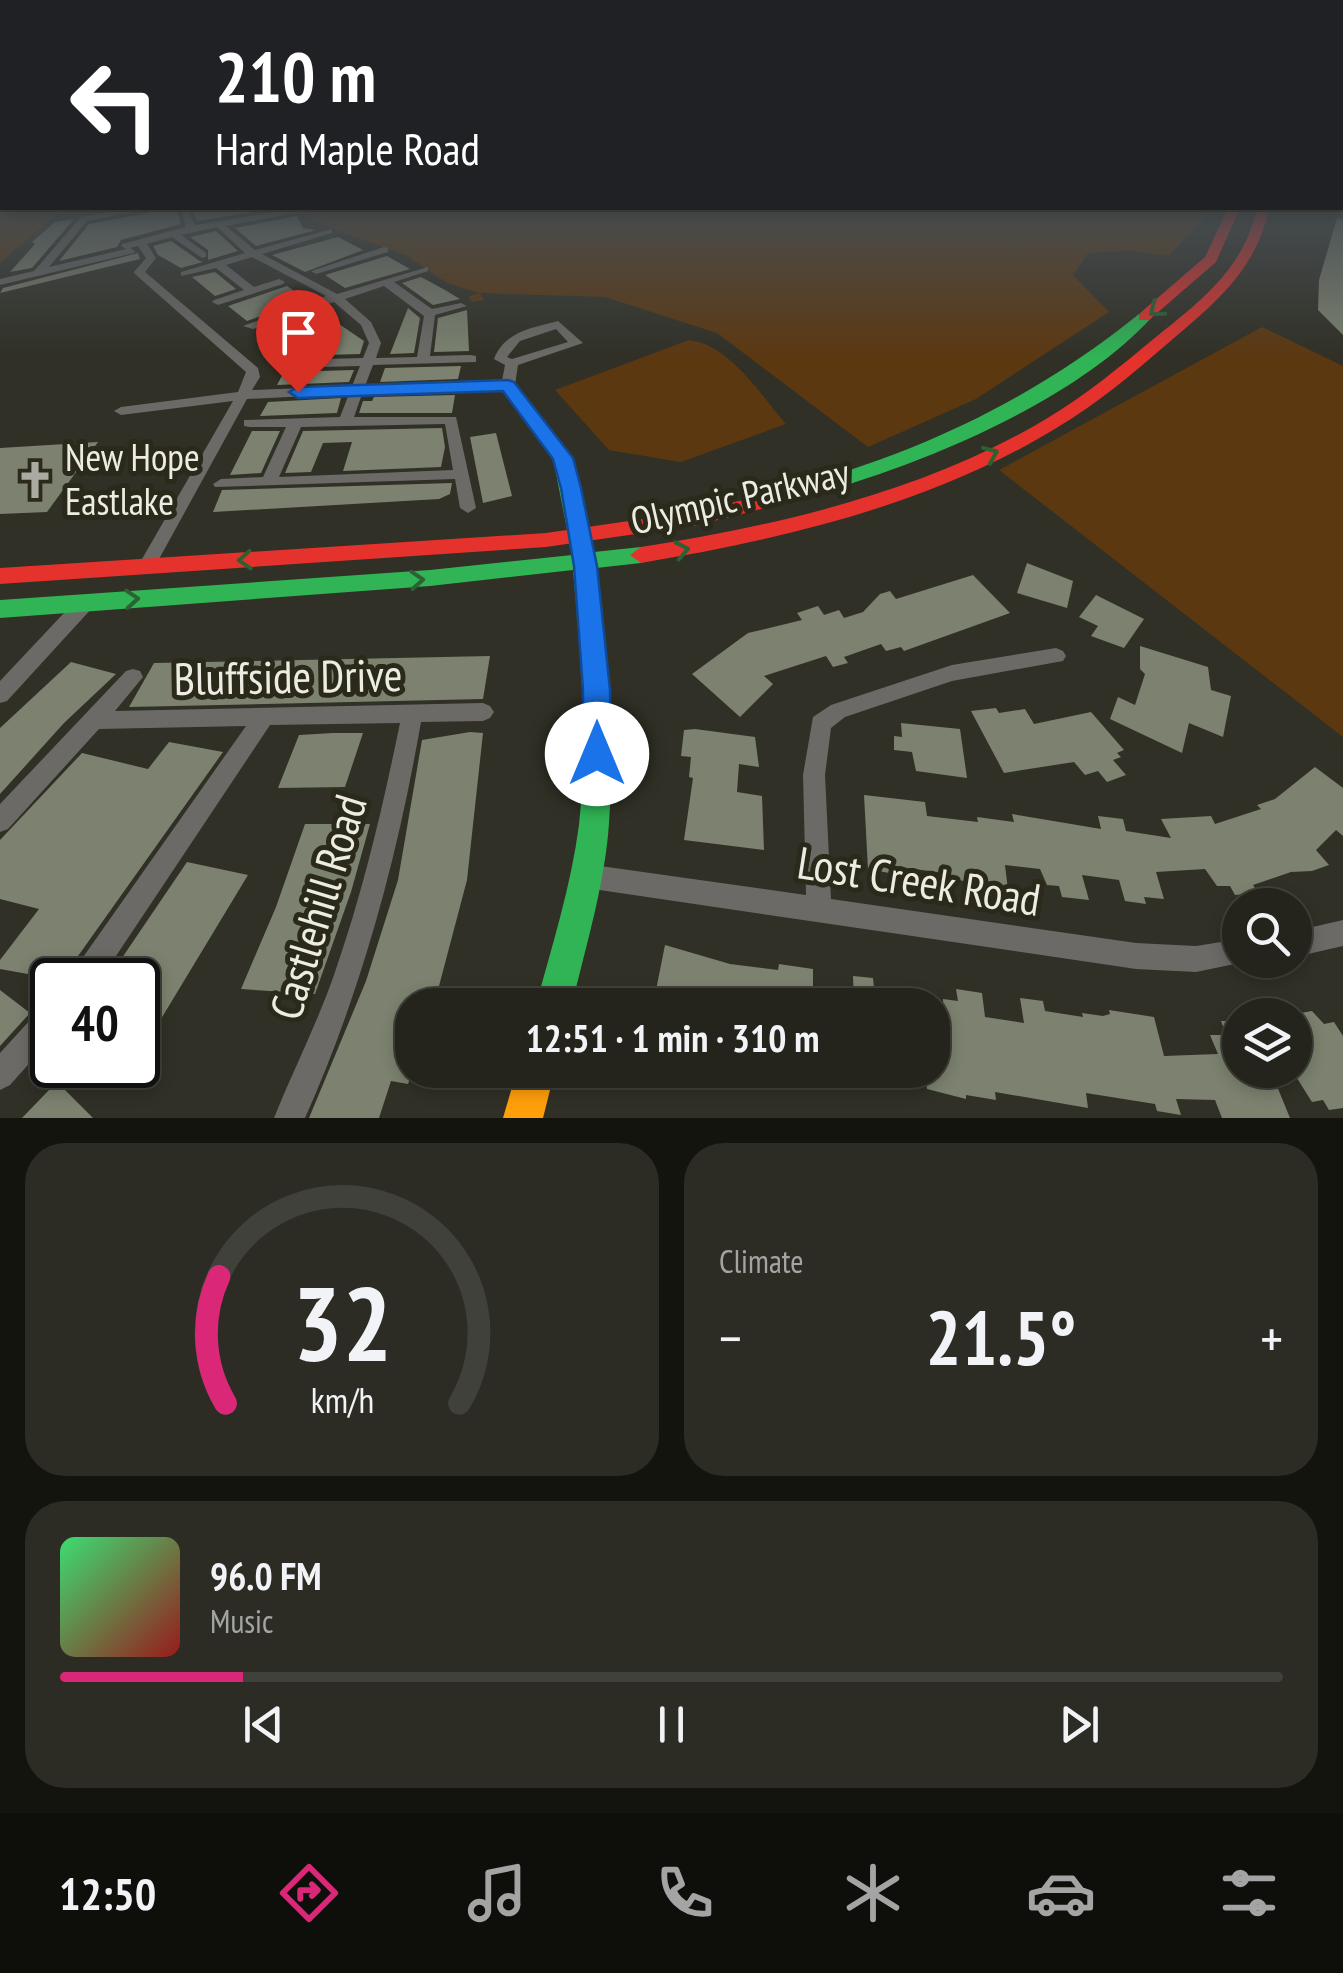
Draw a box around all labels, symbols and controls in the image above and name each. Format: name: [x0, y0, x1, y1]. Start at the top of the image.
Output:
text: 210 m: [215, 31, 376, 121]
icon: left: [50, 40, 180, 170]
text: Hard Maple Road: [215, 119, 480, 177]
pin: [256, 290, 341, 393]
one-way arrow: [1149, 298, 1167, 316]
icon: arrive: [271, 305, 326, 360]
place label: New Hope Eastlake: [65, 432, 200, 525]
street label: Olympic Parkway: [626, 446, 854, 544]
one-way arrow: [981, 446, 999, 466]
church icon: New Hope Eastlake: [14, 459, 56, 501]
one-way arrow: [673, 540, 690, 561]
one-way arrow: [236, 549, 252, 570]
one-way arrow: [409, 569, 425, 591]
one-way arrow: [125, 589, 141, 610]
street label: Bluffside Drive: [173, 645, 403, 707]
position arrow: [545, 702, 649, 806]
street label: Castlehill Road: [255, 788, 379, 1026]
street label: Lost Creek Road: [794, 832, 1045, 928]
map controls: [1222, 888, 1312, 1088]
button: search: [1222, 888, 1312, 978]
speed limit sign: 40: [30, 958, 160, 1088]
button: layers: [1222, 998, 1312, 1088]
text: 12:51 · 1 min · 310 m: [526, 1013, 819, 1062]
text: Climate: [719, 1240, 803, 1282]
text: 32: [292, 1255, 392, 1390]
text: 21.5°: [926, 1289, 1076, 1386]
text: −: [719, 1302, 742, 1373]
text: +: [1260, 1302, 1283, 1373]
text: km/h: [310, 1377, 374, 1423]
text: 96.0 FM: [210, 1551, 322, 1600]
text: Music: [210, 1600, 273, 1642]
icon: previous: [236, 1697, 291, 1752]
icon: pause: [644, 1697, 699, 1752]
icon: next: [1052, 1697, 1107, 1752]
icon: directions: [274, 1858, 344, 1928]
icon: music: [462, 1858, 532, 1928]
icon: phone: [650, 1858, 720, 1928]
icon: climate: [838, 1858, 908, 1928]
icon: car: [1026, 1858, 1096, 1928]
icon: filters: [1214, 1858, 1284, 1928]
text: 12:50: [59, 1864, 156, 1922]

